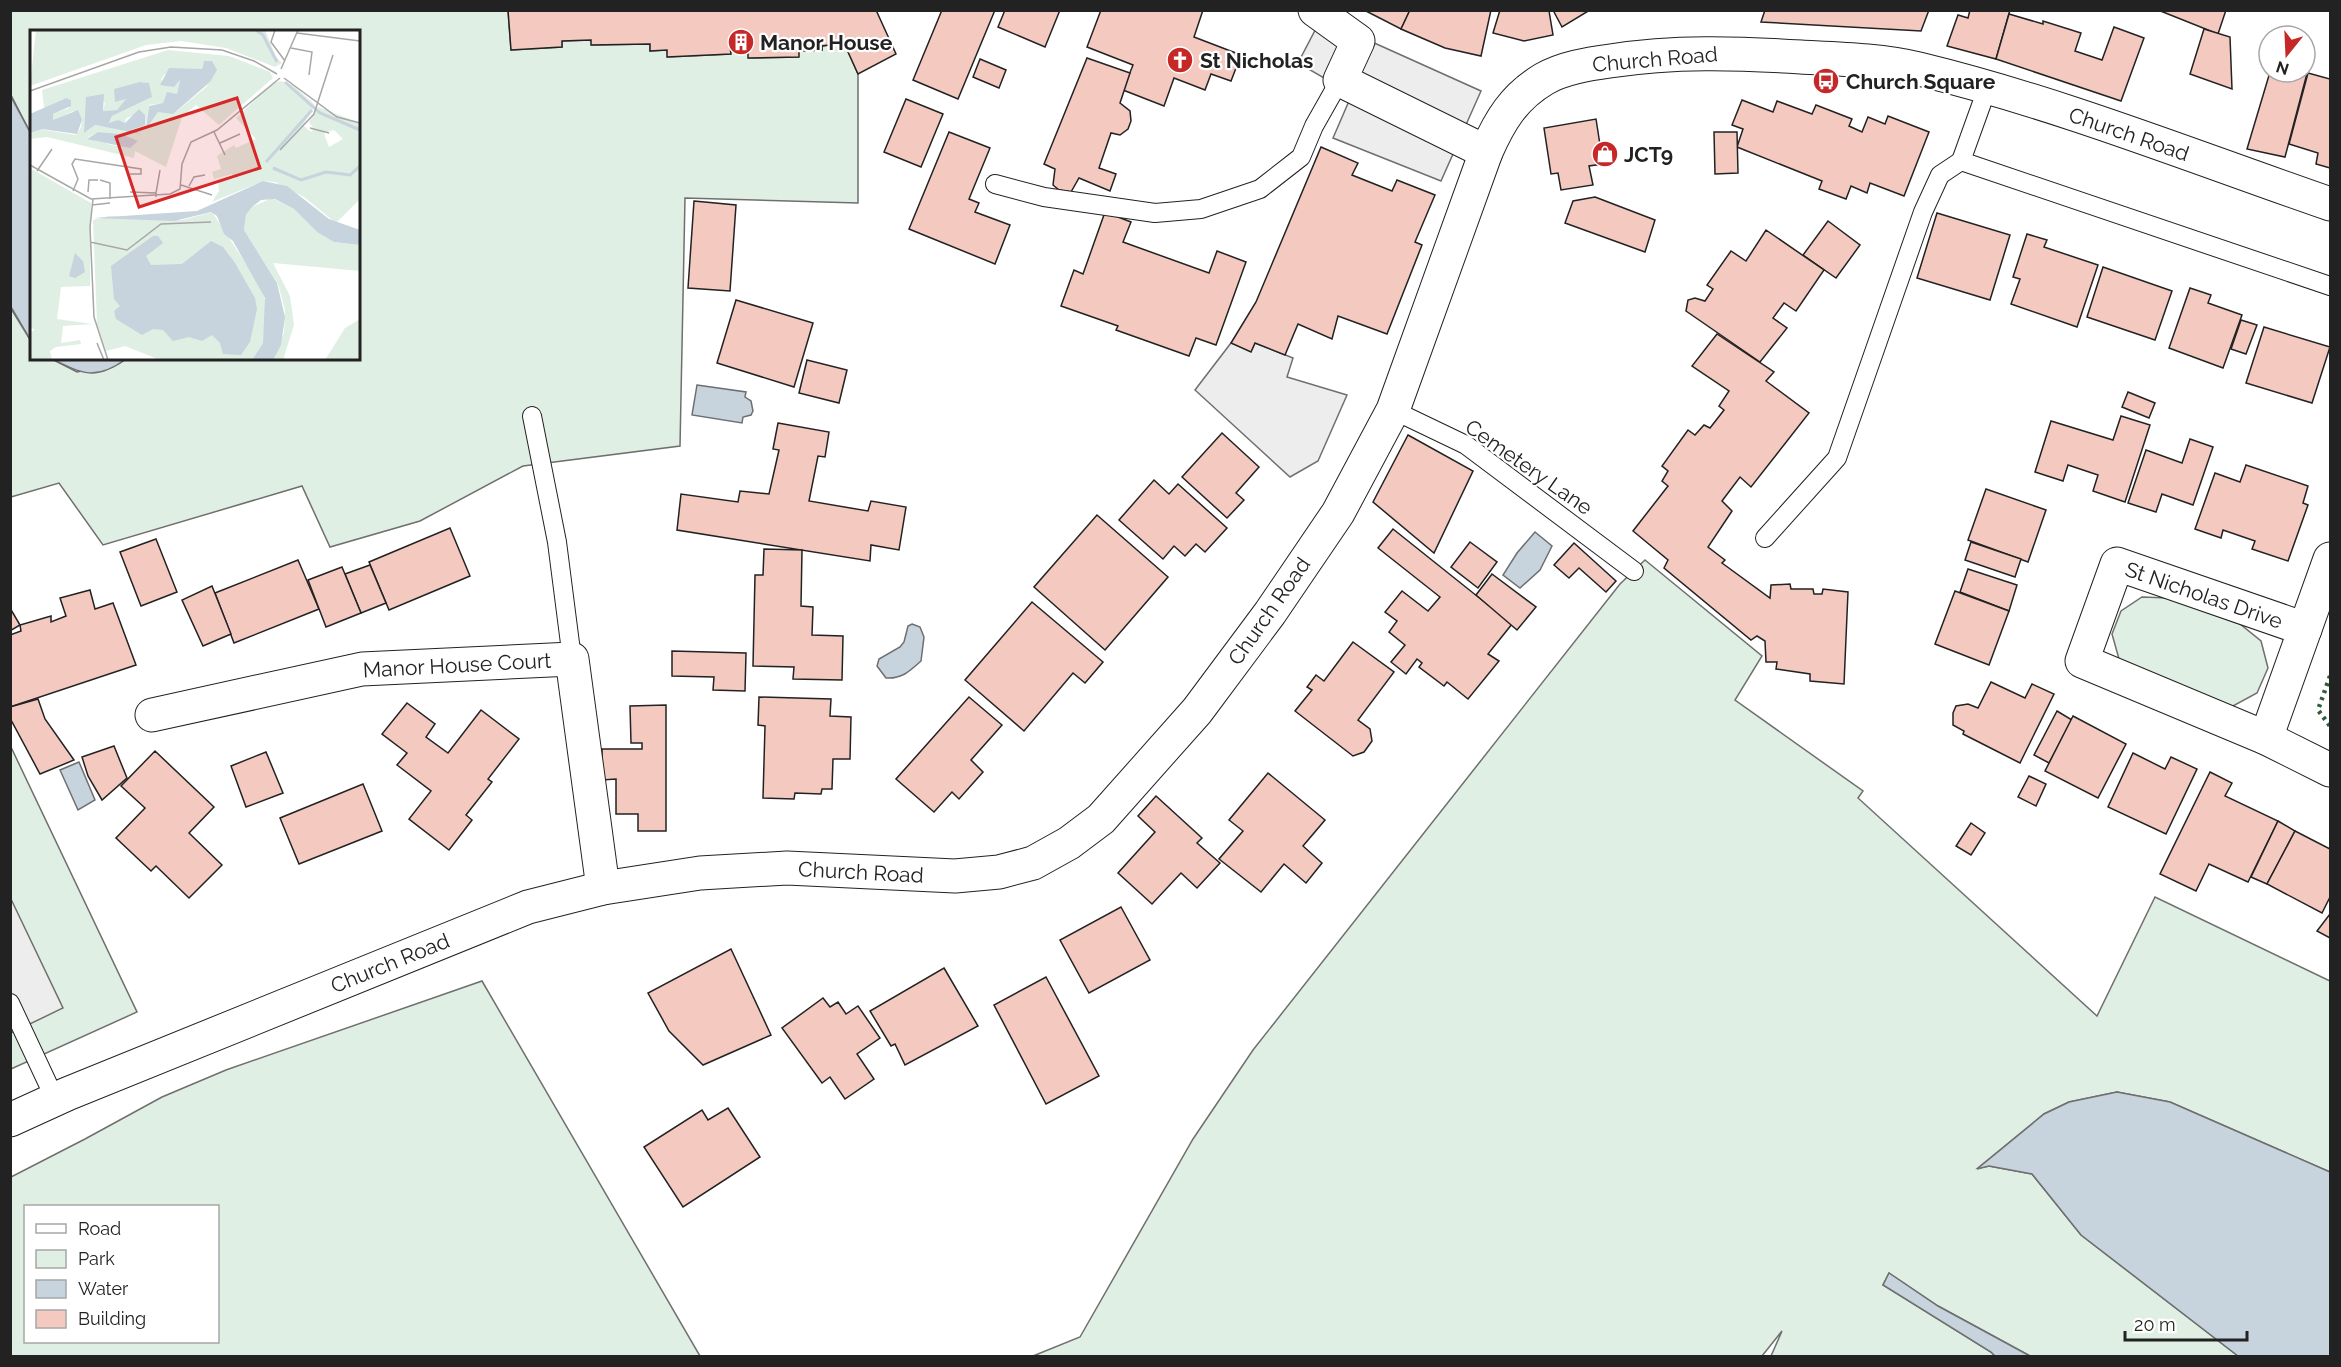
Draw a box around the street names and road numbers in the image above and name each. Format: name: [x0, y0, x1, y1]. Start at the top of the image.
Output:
street label: Church Road: [1591, 41, 1719, 77]
street label: Church Road: [2066, 102, 2192, 166]
street label: Cemetery Lane: [1461, 414, 1597, 520]
street label: Church Road: [1223, 552, 1315, 670]
street label: St Nicholas Drive: [2122, 556, 2286, 634]
street label: Manor House Court: [362, 648, 552, 682]
street label: Church Road: [798, 856, 924, 888]
street label: Church Road: [327, 928, 453, 998]

